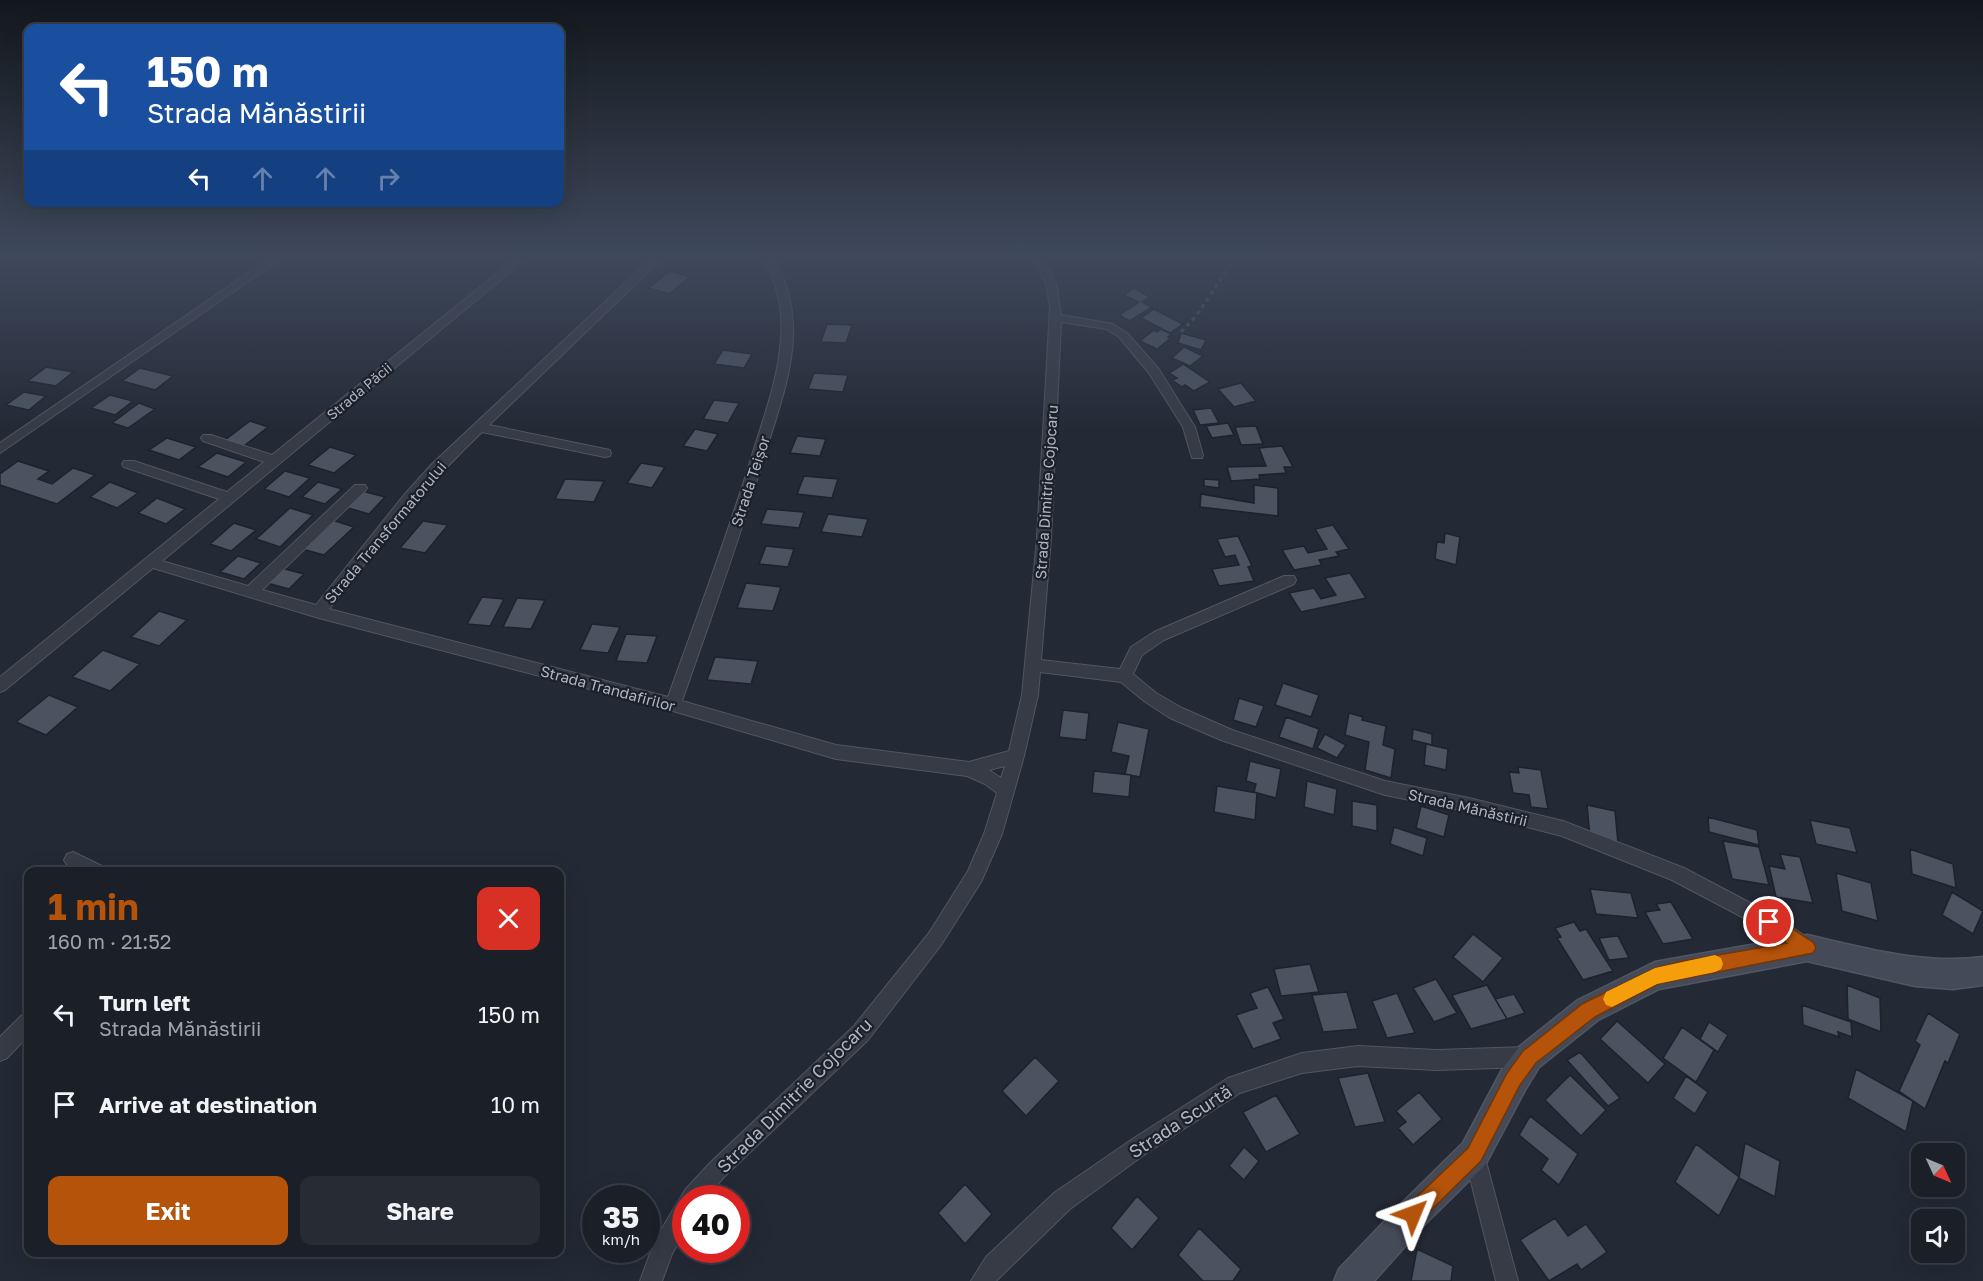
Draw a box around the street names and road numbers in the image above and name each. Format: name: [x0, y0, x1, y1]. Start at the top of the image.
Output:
street label: Strada Păcii: [323, 359, 395, 423]
street label: Strada Dimitrie Cojocaru: [1031, 404, 1061, 580]
street label: Strada Teișor: [727, 433, 773, 529]
street label: Strada Transformatorului: [320, 457, 450, 607]
street label: Strada Trandafirilor: [539, 661, 678, 715]
street label: Strada Mănăstirii: [1407, 785, 1529, 829]
street label: Strada Dimitrie Cojocaru: [712, 1013, 876, 1177]
street label: Strada Scurtă: [1124, 1080, 1236, 1162]

